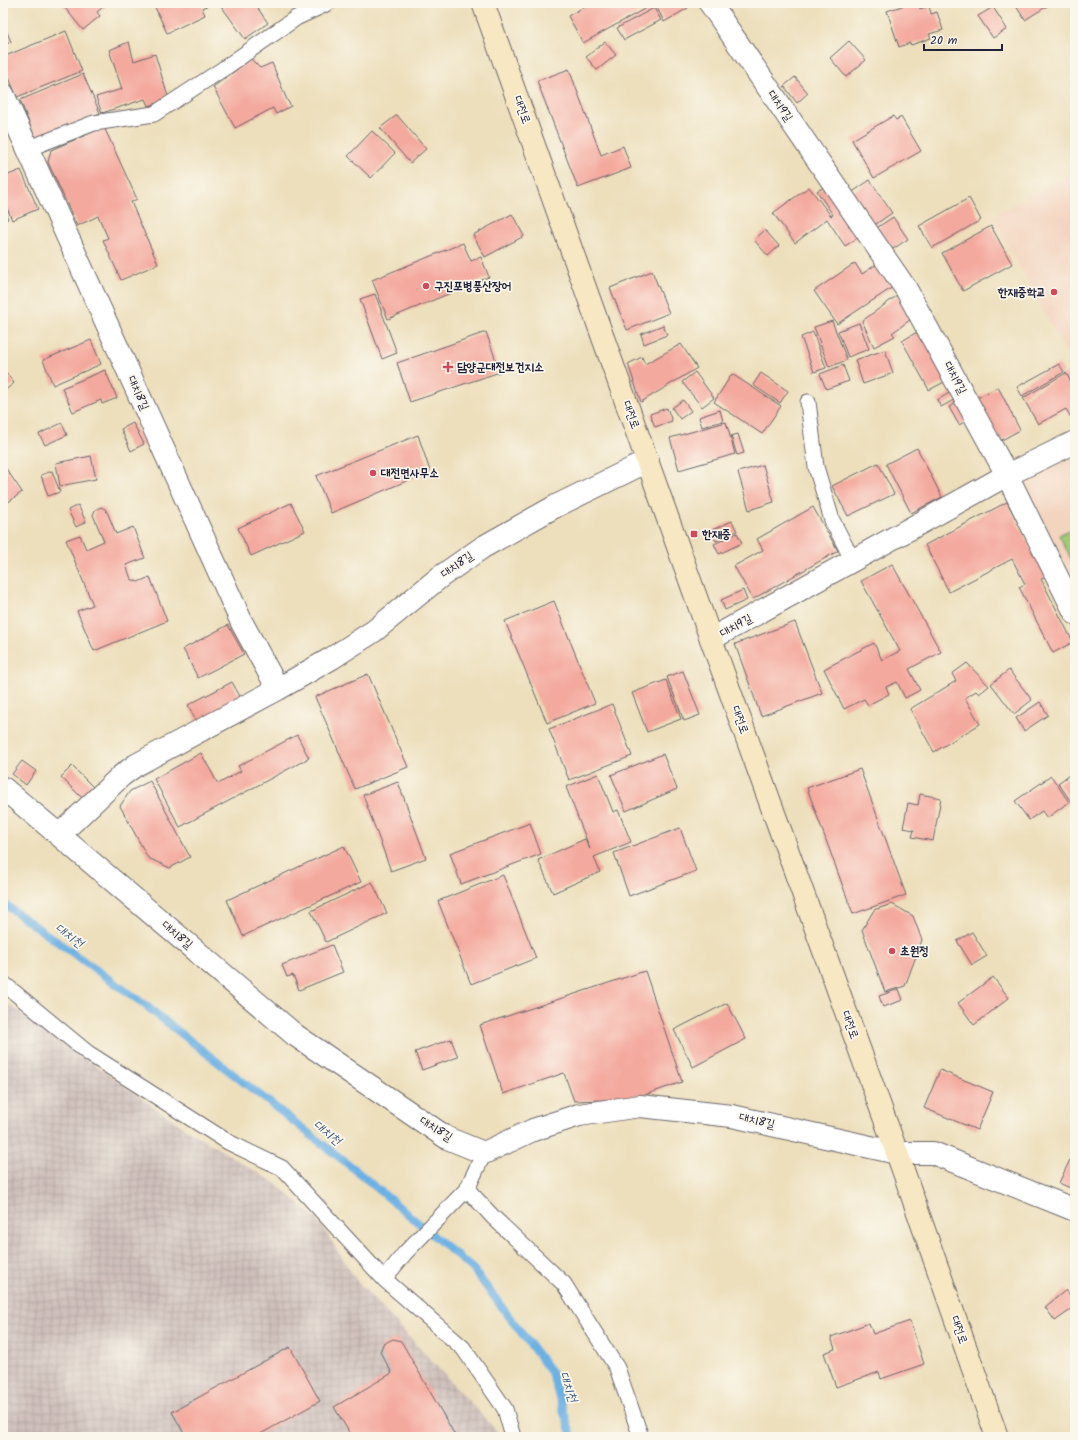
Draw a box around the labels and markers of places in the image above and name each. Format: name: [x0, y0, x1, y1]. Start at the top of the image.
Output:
place label: 구진포병풍산장어: [434, 277, 512, 296]
marker: 구진포병풍산장어: [421, 281, 431, 291]
place label: 한재중학교: [997, 283, 1046, 302]
marker: 한재중학교: [1049, 287, 1059, 297]
place label: 담양군대전보건지소: [457, 358, 544, 377]
marker: 담양군대전보건지소: [442, 361, 454, 373]
place label: 대전면사무소: [380, 464, 439, 483]
marker: 대전면사무소: [368, 468, 378, 478]
place label: 한재중: [701, 525, 731, 544]
marker: 한재중: [689, 529, 699, 539]
place label: 초원정: [900, 942, 929, 961]
marker: 초원정: [887, 946, 897, 956]

